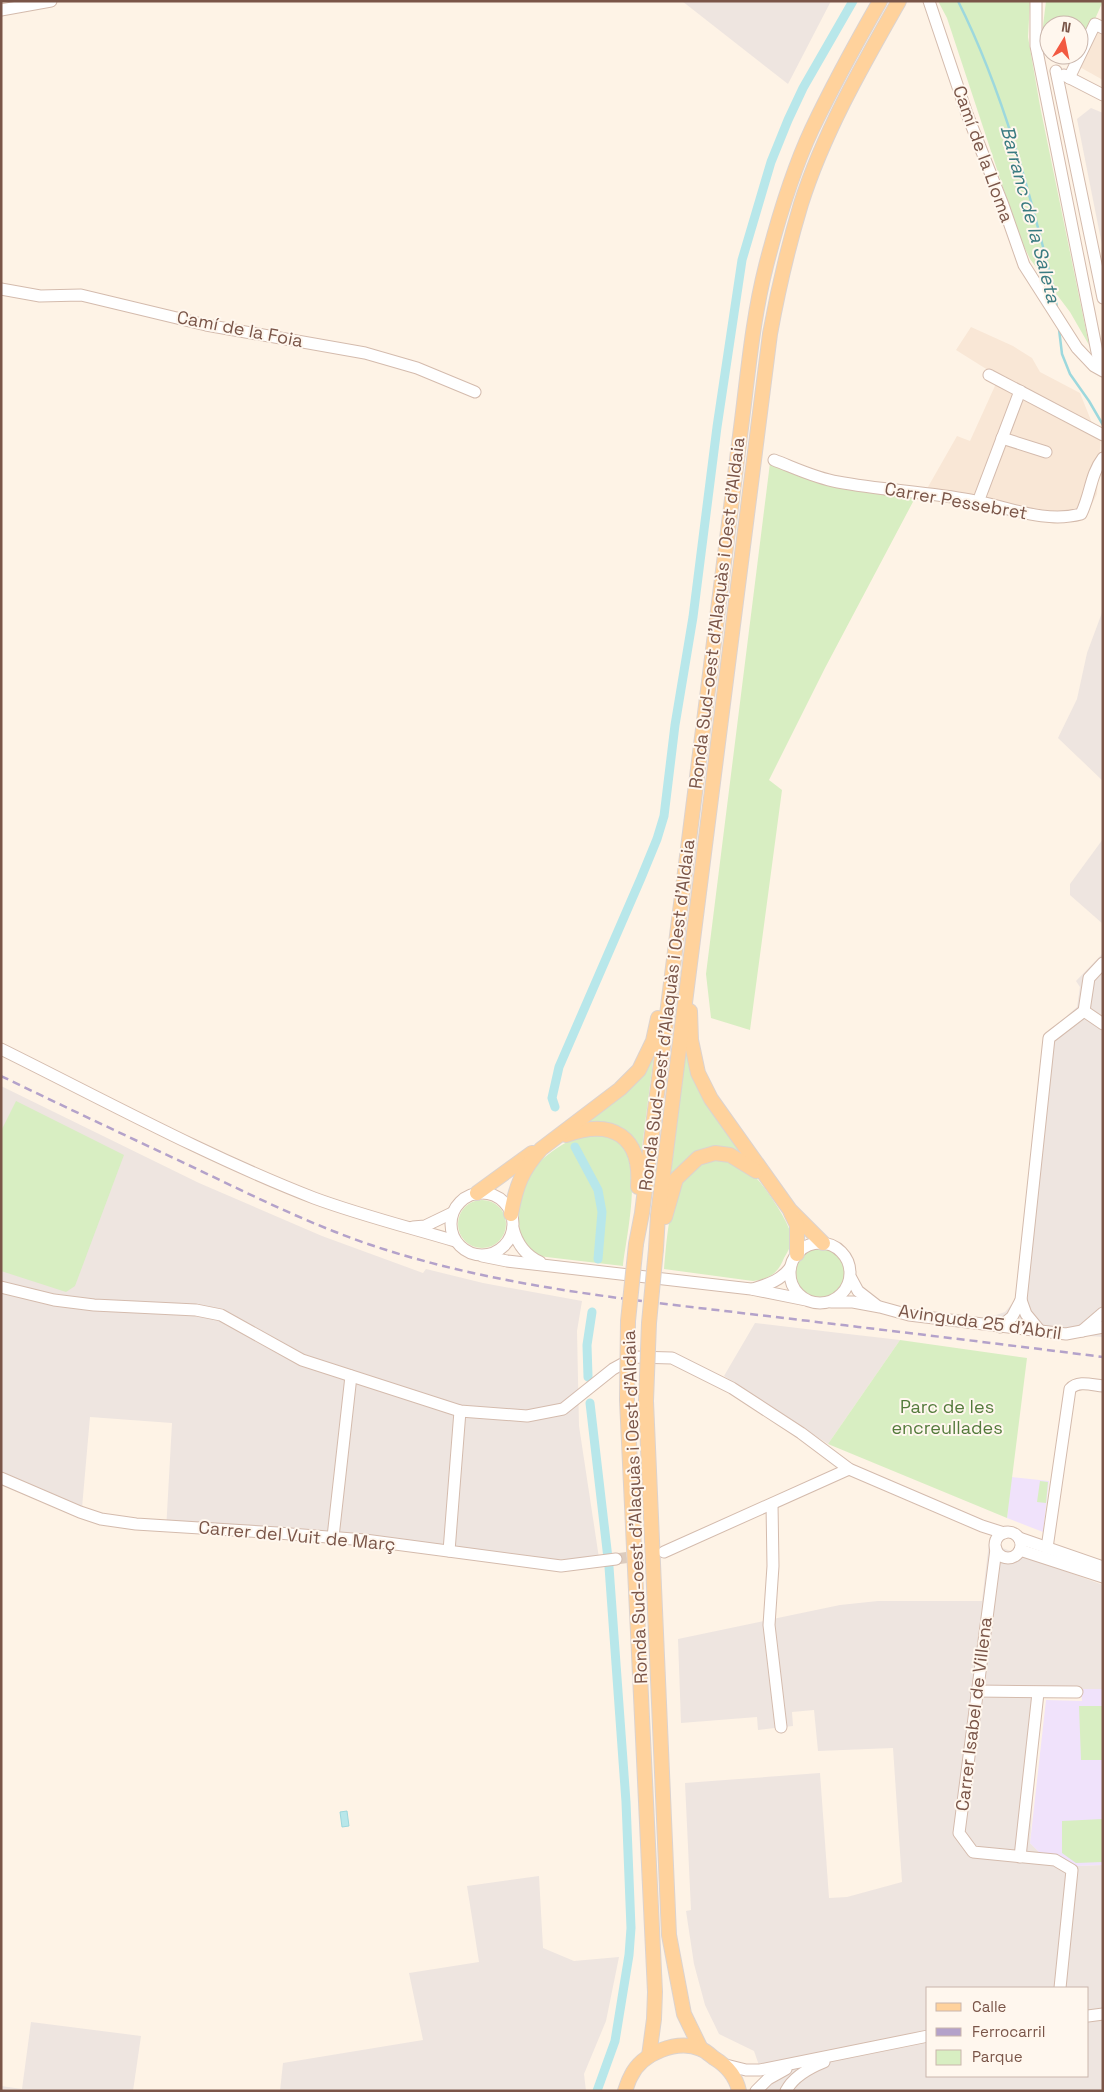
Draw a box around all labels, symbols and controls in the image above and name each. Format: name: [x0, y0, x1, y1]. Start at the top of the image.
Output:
north arrow: [1039, 15, 1089, 65]
text: N: [1060, 18, 1072, 37]
street label: Camí de la Lloma: [948, 82, 1019, 225]
water label: Barranc de la Saleta: [995, 123, 1066, 306]
street label: Camí de la Foia: [175, 305, 305, 352]
street label: Ronda Sud-oest d'Alaquàs i Oest d'Aldaia: [684, 436, 750, 790]
street label: Carrer Pessebret: [883, 477, 1029, 524]
street label: Ronda Sud-oest d'Alaquàs i Oest d'Aldaia: [634, 838, 700, 1192]
street label: Avinguda 25 d'Abril: [897, 1299, 1063, 1344]
street label: Ronda Sud-oest d'Alaquàs i Oest d'Aldaia: [617, 1330, 652, 1684]
park label: Parc de les encreullades: [891, 1395, 1003, 1439]
street label: Carrer del Vuit de Març: [198, 1515, 396, 1556]
street label: Carrer Isabel de Villena: [950, 1615, 997, 1812]
legend: [926, 1987, 1089, 2077]
text: Calle: [972, 1997, 1007, 2016]
text: Ferrocarril: [972, 2022, 1045, 2041]
text: Parque: [972, 2047, 1023, 2066]

